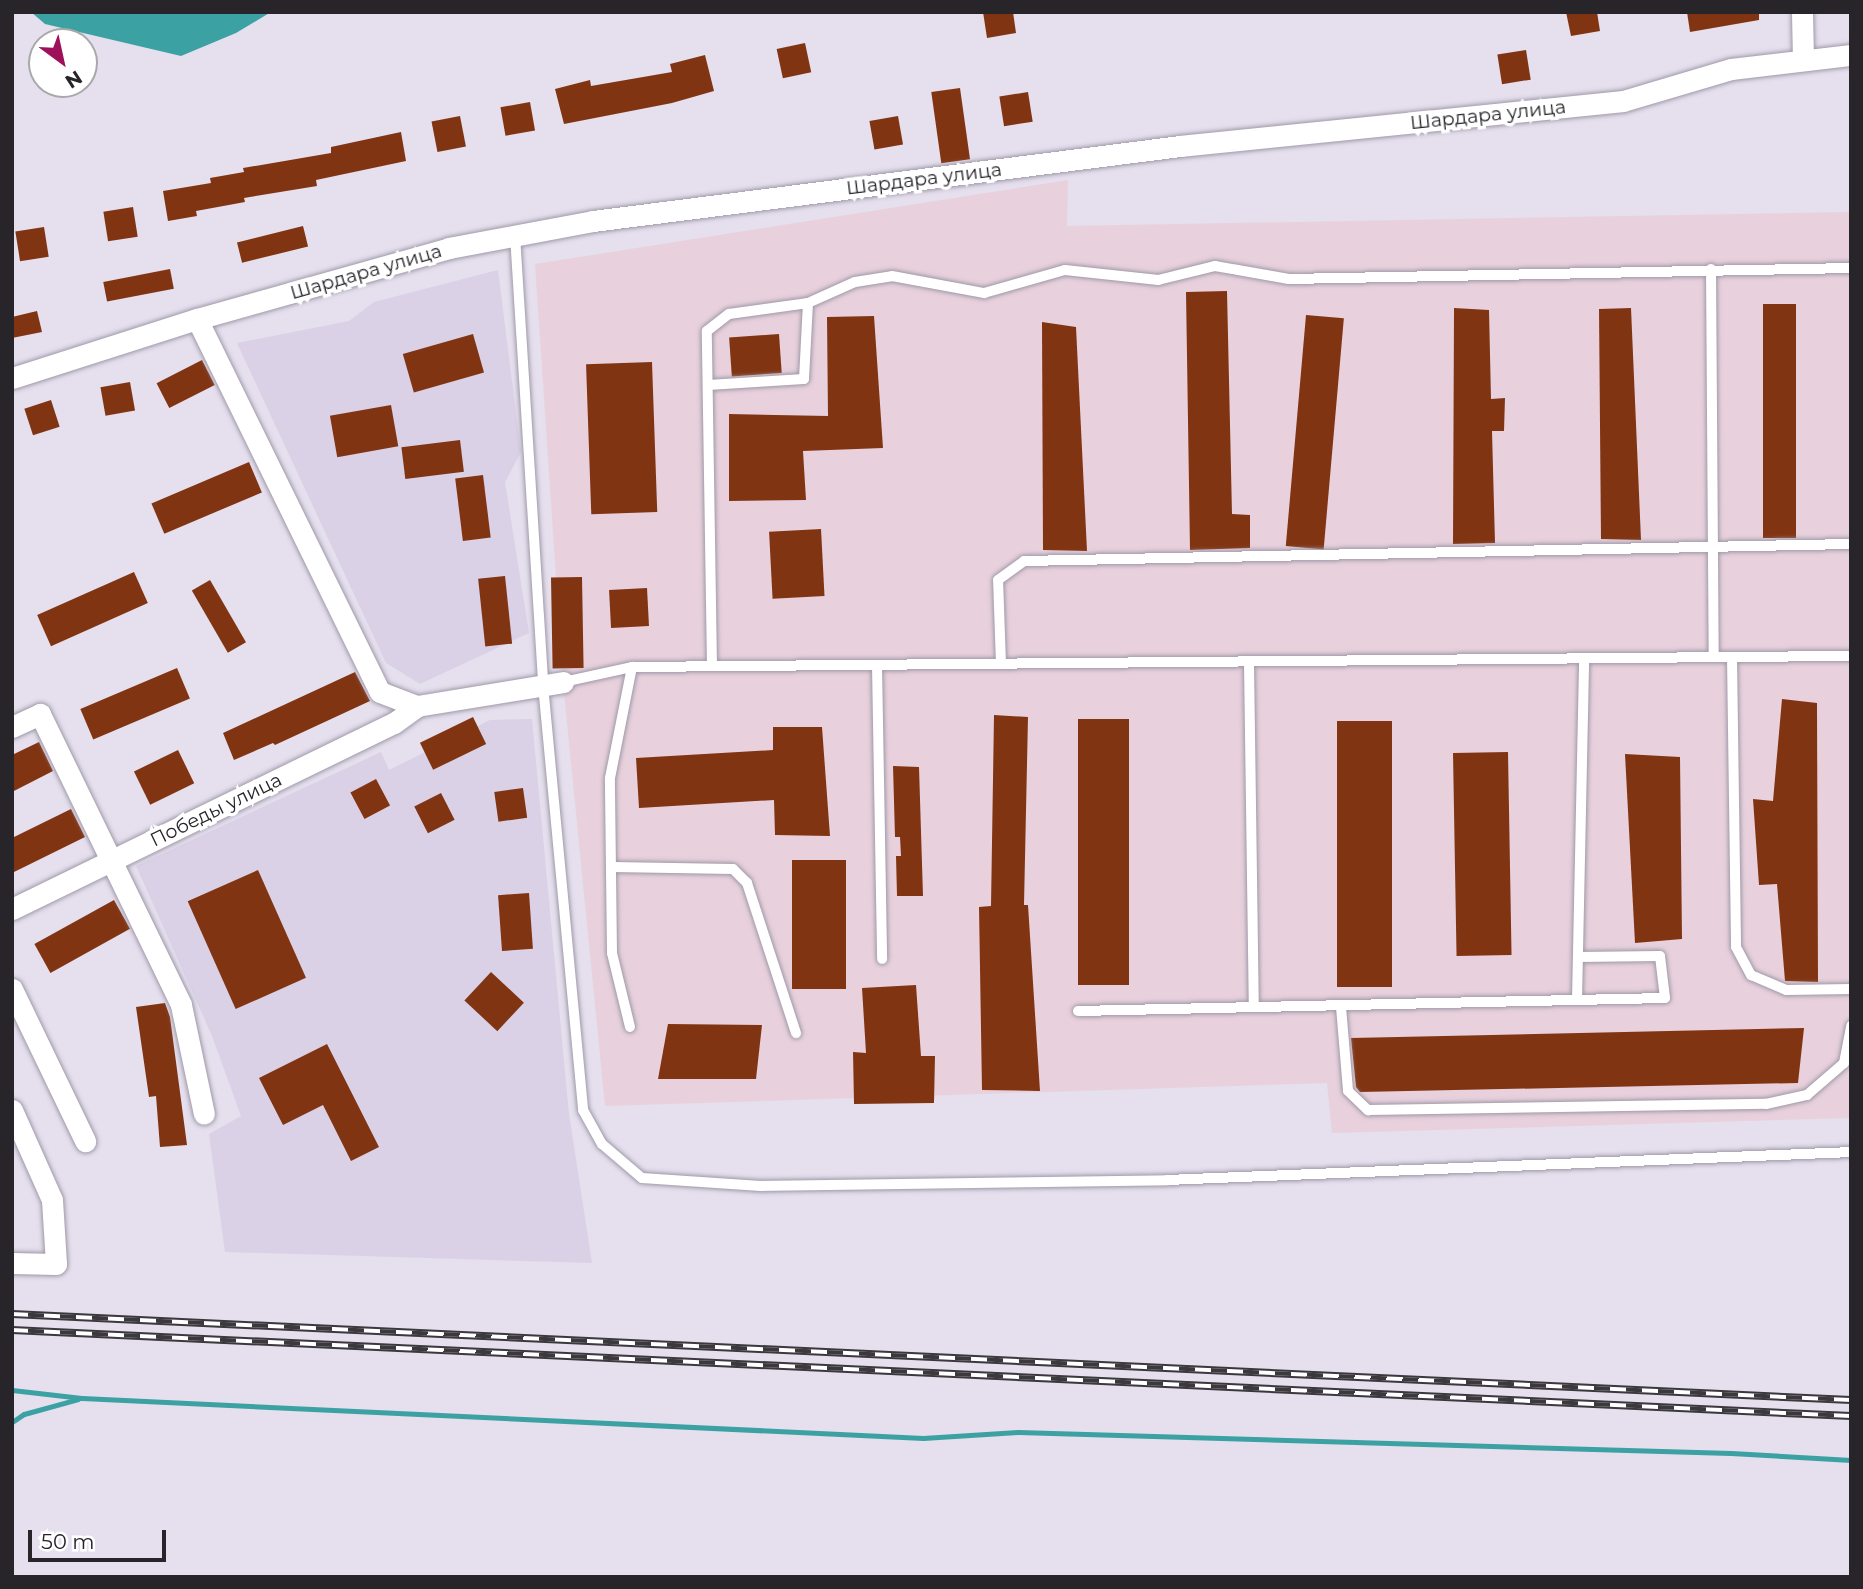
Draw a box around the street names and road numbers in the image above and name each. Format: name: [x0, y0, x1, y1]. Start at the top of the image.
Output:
street label: Шардара улица: [1409, 95, 1567, 135]
street label: Шардара улица: [845, 158, 1003, 200]
street label: Шардара улица: [288, 239, 444, 305]
street label: Победы улица: [147, 768, 285, 852]

